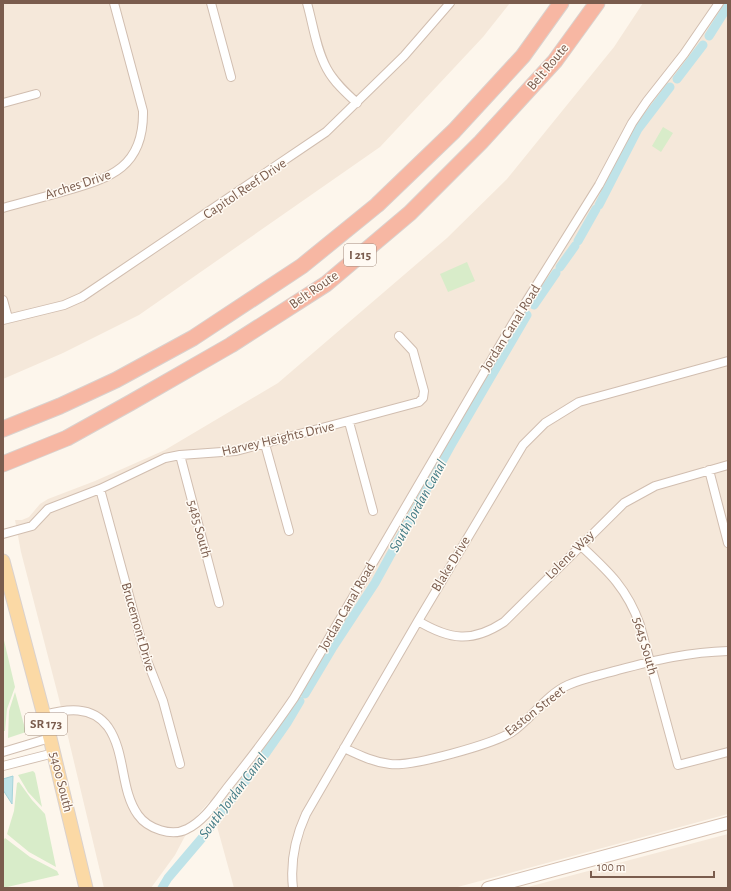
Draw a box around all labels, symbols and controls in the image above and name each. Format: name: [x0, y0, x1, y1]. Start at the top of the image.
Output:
street label: Belt Route: [525, 41, 571, 93]
street label: Capitol Reef Drive: [201, 156, 289, 222]
street label: Arches Drive: [43, 168, 113, 202]
road number: I 215: [344, 244, 376, 266]
street label: Belt Route: [287, 268, 341, 312]
street label: Jordan Canal Road: [479, 282, 543, 374]
street label: Harvey Heights Drive: [220, 419, 336, 459]
water label: South Jordan Canal: [387, 457, 450, 554]
street label: 5485 South: [185, 498, 213, 560]
street label: Lolene Way: [543, 528, 597, 582]
street label: Blake Drive: [429, 534, 473, 594]
street label: Jordan Canal Road: [316, 560, 378, 654]
street label: Brucemont Drive: [119, 581, 157, 673]
street label: 5645 South: [630, 616, 660, 676]
street label: Easton Street: [502, 683, 568, 739]
road number: SR 173: [25, 713, 67, 735]
street label: 5400 South: [47, 750, 75, 814]
water label: South Jordan Canal: [196, 750, 270, 841]
scale bar: [591, 853, 714, 879]
text: 100 m: [597, 861, 625, 873]

